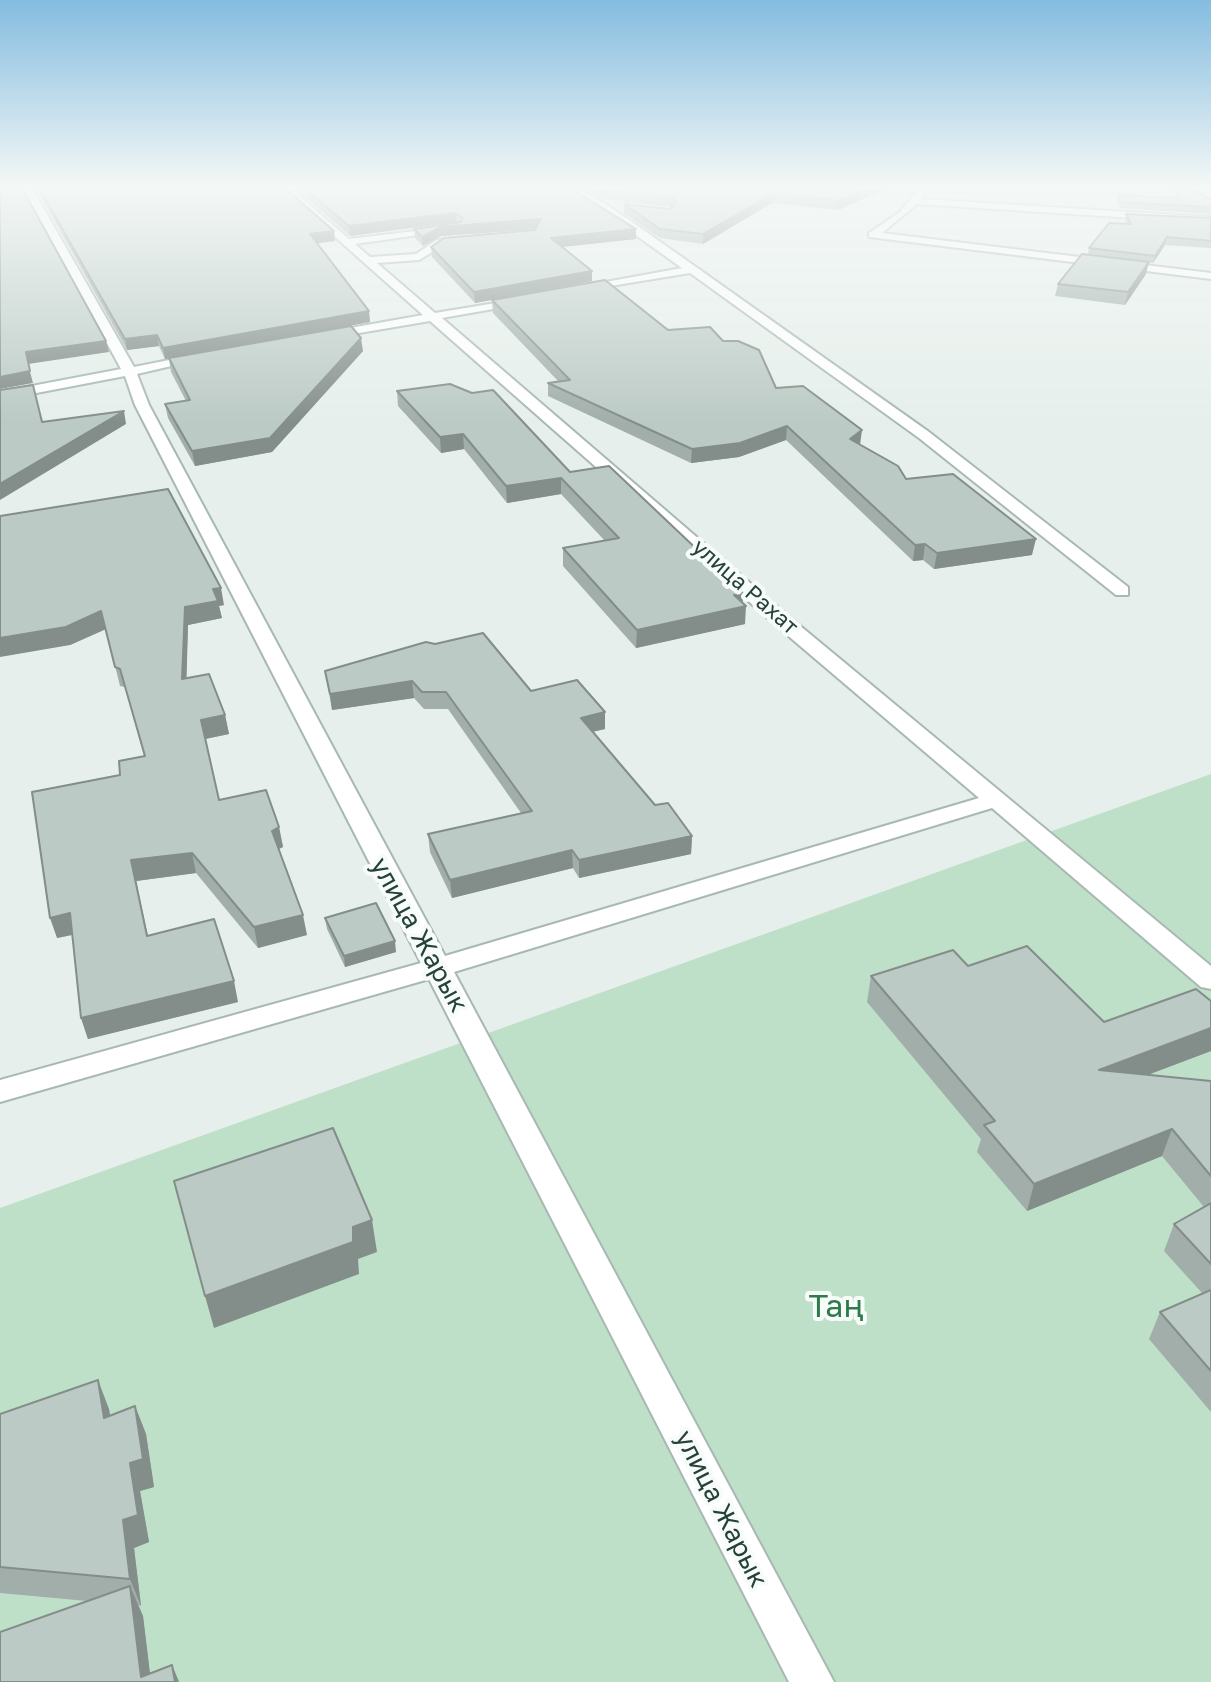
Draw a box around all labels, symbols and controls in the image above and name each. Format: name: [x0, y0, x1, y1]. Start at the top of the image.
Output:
street label: улица Рахат: [687, 534, 803, 640]
street label: улица Жарык: [364, 852, 474, 1018]
park label: Таң: [808, 1288, 864, 1326]
street label: улица Жарык: [668, 1425, 774, 1593]

